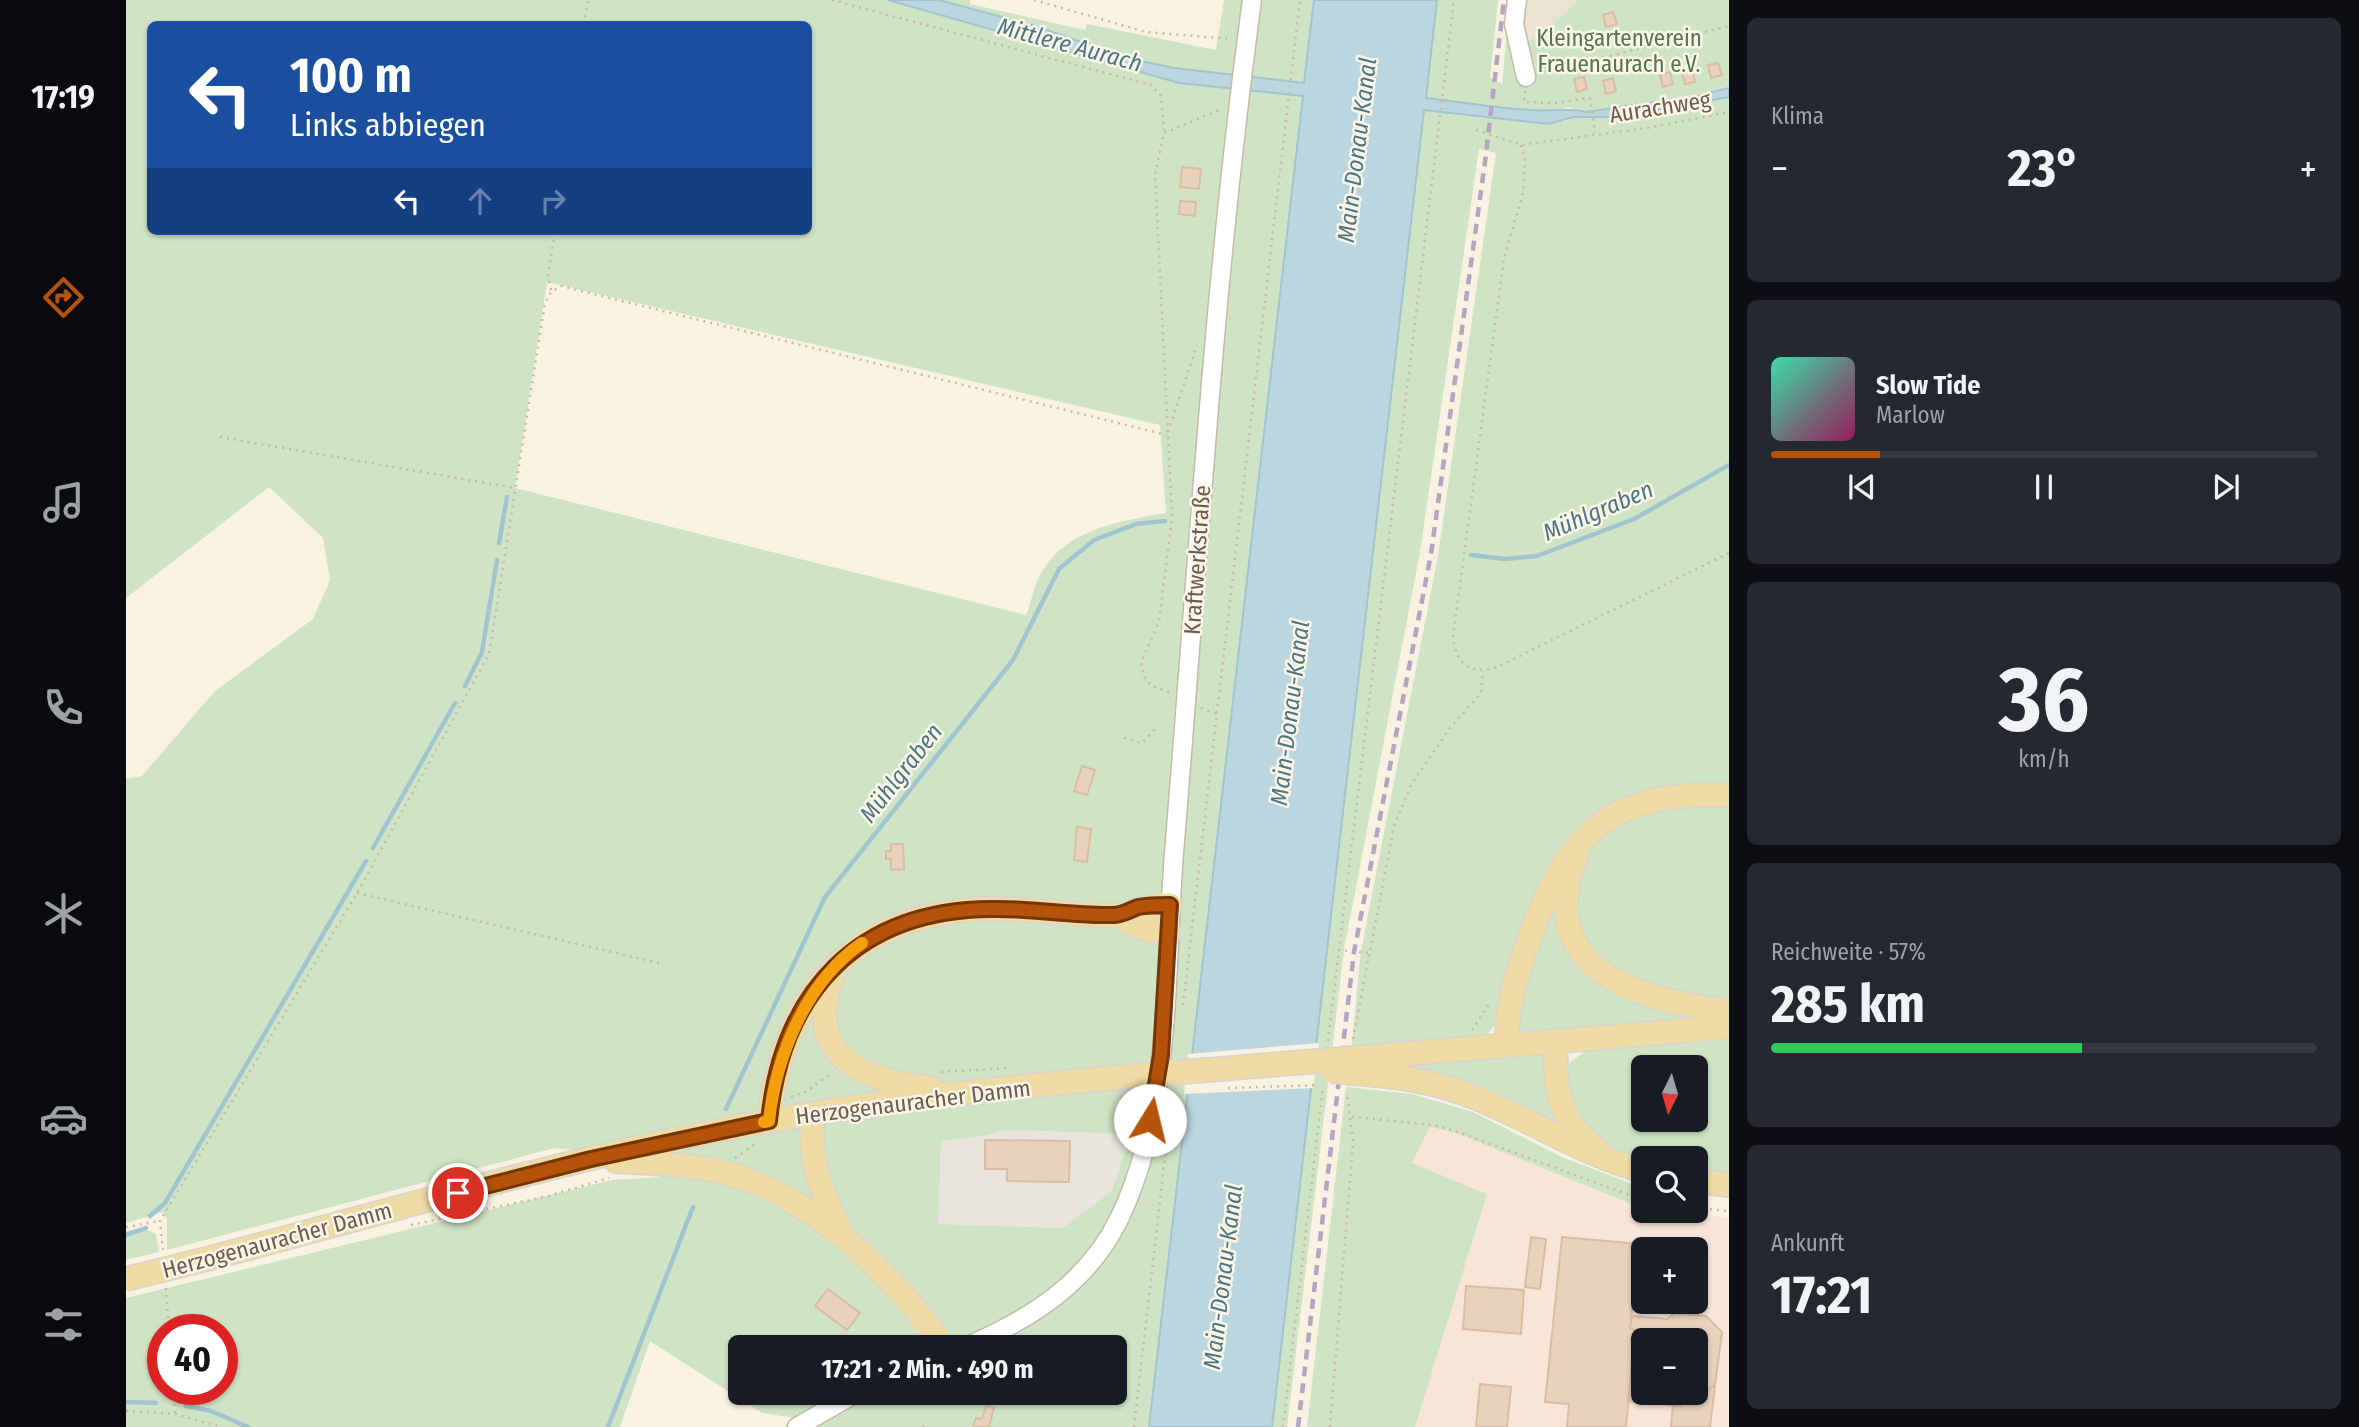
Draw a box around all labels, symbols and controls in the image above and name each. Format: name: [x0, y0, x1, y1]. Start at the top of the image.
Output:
water label: Mittlere Aurach: [995, 12, 1145, 78]
park label: Kleingartenverein Frauenaurach e.V.: [1536, 24, 1702, 78]
text: 100 m: [290, 46, 412, 105]
icon: left: [175, 49, 266, 140]
water label: Main-Donau-Kanal: [1332, 56, 1382, 244]
text: 17:19: [31, 78, 95, 116]
street label: Aurachweg: [1607, 85, 1713, 129]
text: Klima: [1771, 102, 1824, 130]
text: Links abbiegen: [290, 106, 486, 144]
text: 23°: [2007, 137, 2080, 200]
text: −: [1771, 146, 1788, 192]
text: +: [2300, 146, 2317, 192]
icon: left: [388, 182, 426, 220]
icon: ahead: [461, 182, 499, 220]
icon: right: [534, 182, 572, 220]
icon: directions: [39, 273, 88, 322]
text: Slow Tide: [1876, 370, 1980, 401]
text: Marlow: [1876, 401, 1945, 429]
icon: previous: [1843, 468, 1881, 506]
icon: pause: [2025, 468, 2063, 506]
icon: next: [2207, 468, 2245, 506]
water label: Mühlgraben: [1539, 475, 1657, 547]
icon: music: [39, 478, 88, 527]
street label: Kraftwerkstraße: [1178, 484, 1216, 636]
water label: Main-Donau-Kanal: [1265, 619, 1315, 807]
text: 36: [1999, 645, 2089, 754]
icon: phone: [39, 683, 88, 732]
water label: Mühlgraben: [854, 718, 948, 828]
text: km/h: [2018, 745, 2070, 773]
icon: climate: [39, 889, 88, 938]
text: Reichweite · 57%: [1771, 938, 1926, 966]
text: 285 km: [1771, 973, 1925, 1036]
north arrow: [1631, 1055, 1708, 1132]
map controls: [1631, 1055, 1708, 1405]
street label: Herzogenauracher Damm: [794, 1074, 1032, 1130]
position arrow: [1113, 1083, 1187, 1157]
icon: car: [39, 1094, 88, 1143]
button: search: [1631, 1146, 1708, 1223]
pin: [428, 1163, 488, 1223]
icon: arrive: [439, 1174, 477, 1212]
water label: Main-Donau-Kanal: [1198, 1183, 1248, 1371]
street label: Herzogenauracher Damm: [159, 1196, 395, 1284]
text: Ankunft: [1771, 1229, 1845, 1257]
button: +: [1631, 1237, 1708, 1314]
text: 17:21: [1771, 1264, 1872, 1327]
icon: filters: [39, 1300, 88, 1349]
speed limit sign: 40: [147, 1314, 238, 1405]
button: −: [1631, 1328, 1708, 1405]
text: 17:21 · 2 Min. · 490 m: [821, 1354, 1034, 1385]

